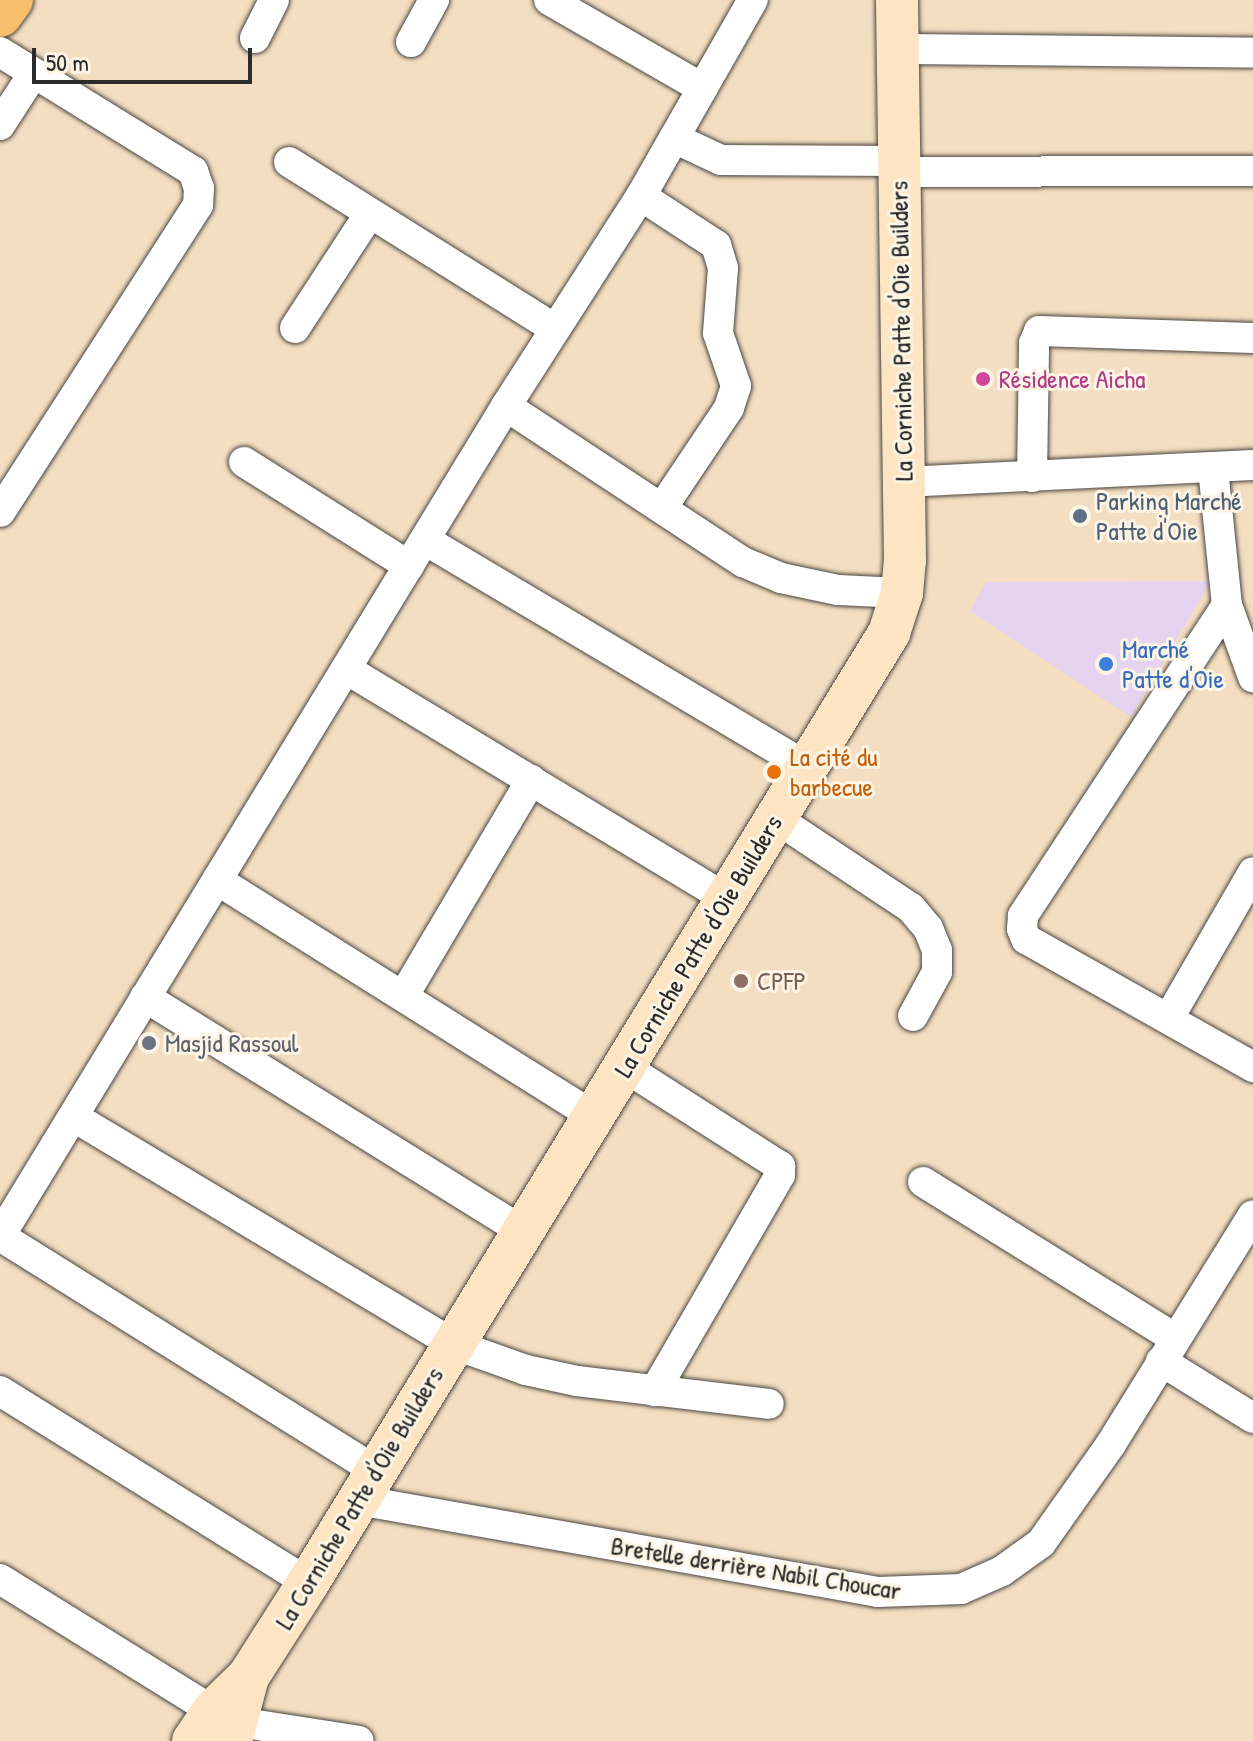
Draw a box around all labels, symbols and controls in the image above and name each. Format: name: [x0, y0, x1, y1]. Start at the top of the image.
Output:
scale bar: [36, 32, 256, 82]
text: 50 m: [46, 46, 89, 78]
street label: La Corniche Patte d'Oie Builders: [883, 181, 919, 481]
place label: Résidence Aicha: [999, 363, 1145, 395]
marker: Résidence Aicha: [974, 370, 992, 388]
place label: Parking Marché Patte d'Oie: [1096, 485, 1242, 546]
marker: Parking Marché Patte d'Oie: [1071, 507, 1089, 525]
place label: Marché Patte d'Oie: [1122, 633, 1224, 694]
marker: Marché Patte d'Oie: [1097, 655, 1115, 673]
place label: La cité du barbecue: [790, 741, 878, 802]
marker: La cité du barbecue: [765, 763, 783, 781]
street label: La Corniche Patte d'Oie Builders: [607, 809, 789, 1083]
place label: CPFP: [757, 965, 806, 997]
marker: CPFP: [732, 972, 750, 990]
place label: Masjid Rassoul: [165, 1027, 299, 1059]
marker: Masjid Rassoul: [140, 1034, 158, 1052]
street label: La Corniche Patte d'Oie Builders: [268, 1361, 450, 1635]
street label: Bretelle derrière Nabil Choucar: [609, 1530, 903, 1606]

